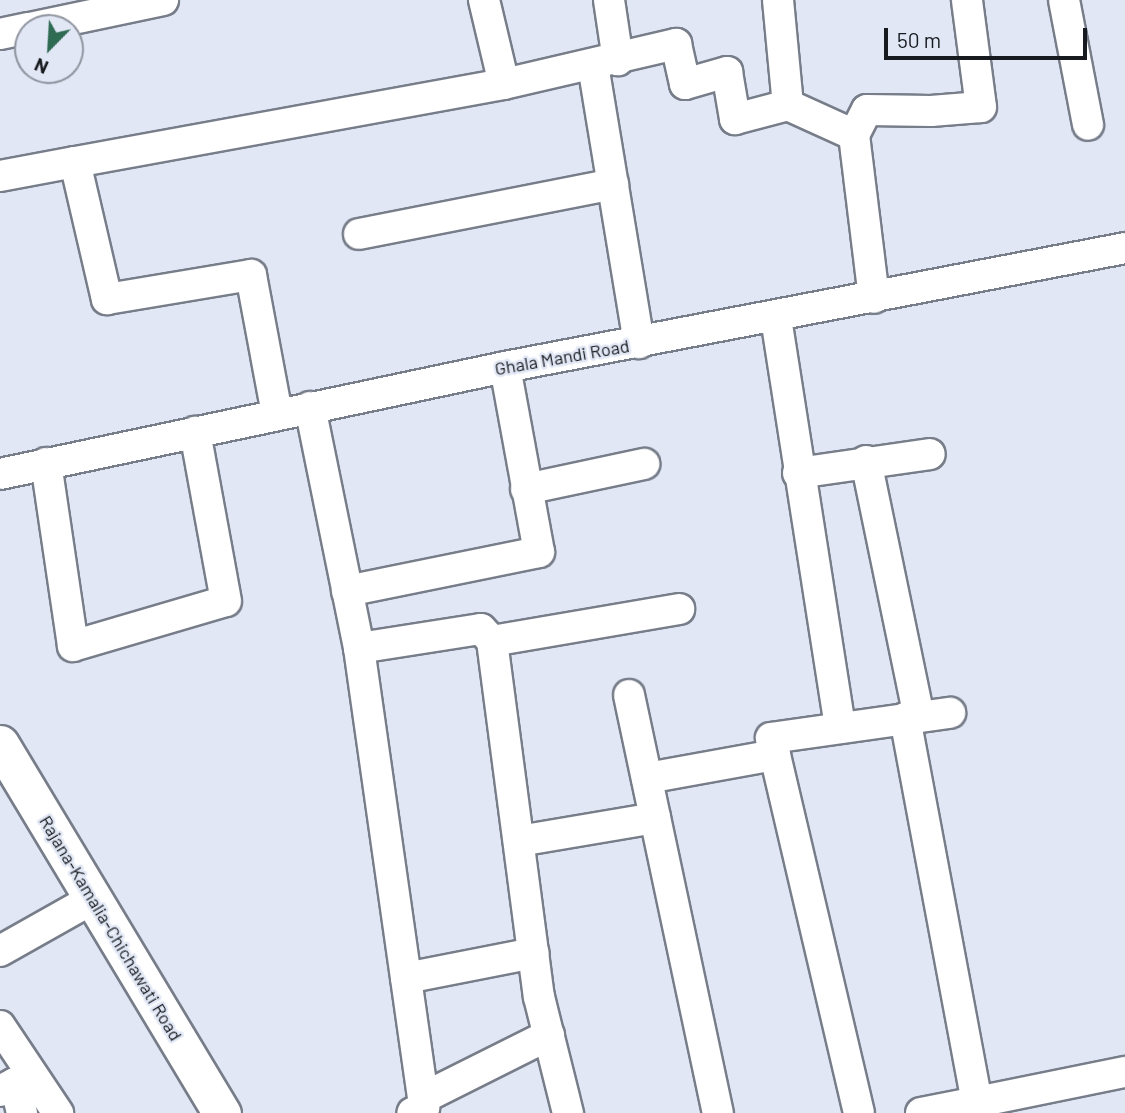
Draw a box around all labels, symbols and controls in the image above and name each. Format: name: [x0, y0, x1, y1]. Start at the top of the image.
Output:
north arrow: [14, 14, 84, 84]
scale bar: [887, 14, 1090, 58]
text: 50 m: [897, 27, 941, 52]
text: N: [31, 54, 52, 80]
street label: Ghala Mandi Road: [493, 335, 631, 379]
street label: Rajana-Kamalia-Chichawati Road: [35, 811, 187, 1045]

